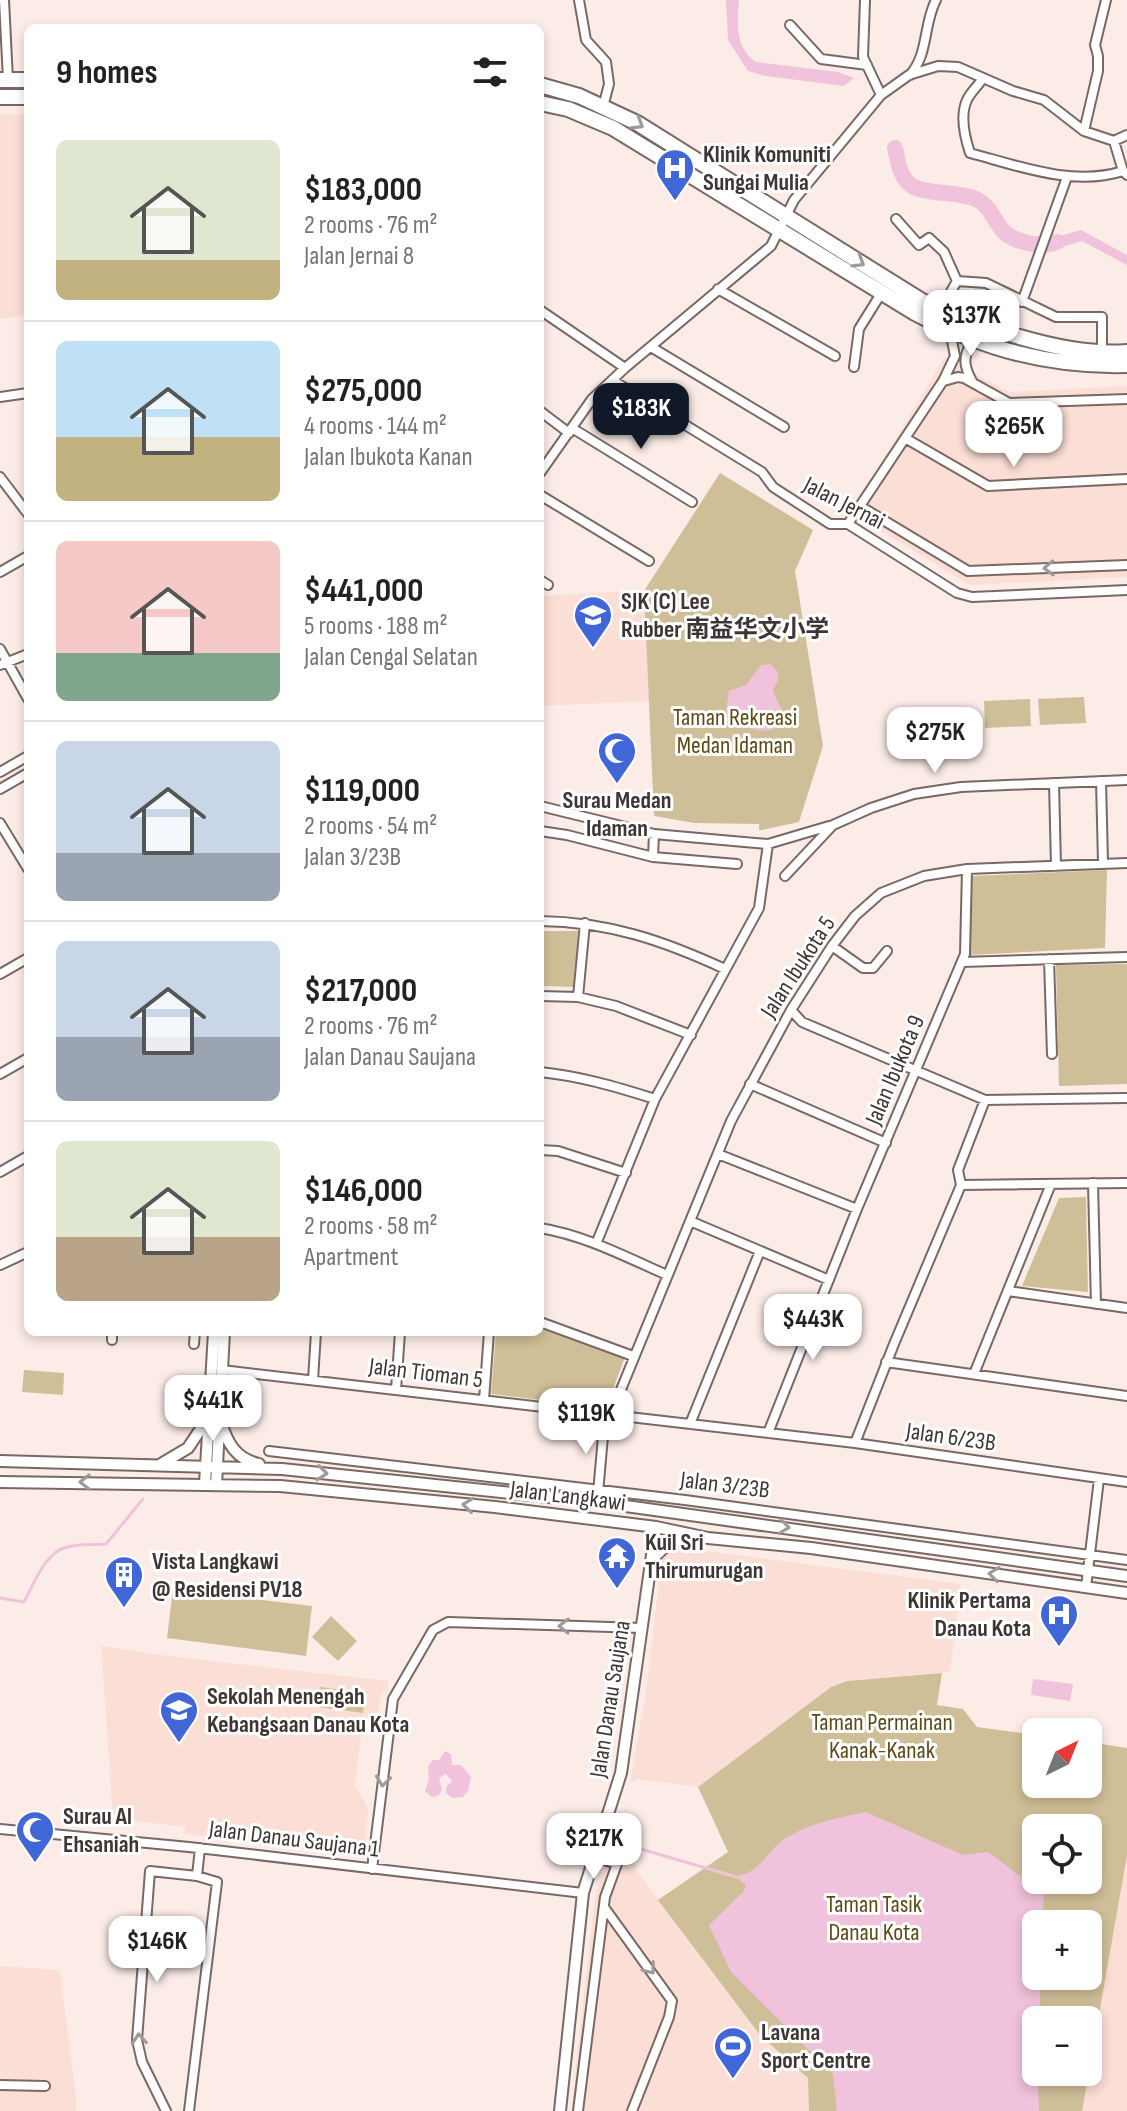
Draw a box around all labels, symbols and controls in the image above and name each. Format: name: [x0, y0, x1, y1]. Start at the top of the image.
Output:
icon: filters: [468, 50, 512, 94]
text: 9 homes: [56, 52, 157, 93]
one-way arrow: [629, 115, 644, 130]
place label: Klinik Komuniti Sungai Mulia: [703, 140, 831, 197]
hospital icon: Klinik Komuniti Sungai Mulia: [654, 147, 696, 202]
text: $183,000: [304, 169, 422, 210]
icon: home: [120, 172, 216, 268]
text: 2 rooms · 76 m²: [304, 210, 438, 241]
text: Jalan Jernai 8: [304, 241, 414, 272]
one-way arrow: [850, 252, 865, 267]
pin: $137K: [915, 290, 1027, 358]
text: $137K: [941, 300, 1001, 331]
text: $275,000: [304, 370, 422, 411]
icon: home: [120, 373, 216, 469]
pin: $183K: [585, 383, 697, 451]
text: $183K: [611, 393, 671, 424]
pin: $265K: [958, 401, 1070, 469]
text: 4 rooms · 144 m²: [304, 411, 447, 442]
text: $265K: [983, 411, 1045, 442]
text: Jalan Ibukota Kanan: [304, 442, 473, 473]
street label: Jalan Jernai: [798, 470, 890, 536]
one-way arrow: [1042, 560, 1055, 577]
text: $441,000: [304, 570, 423, 611]
icon: home: [120, 573, 216, 669]
place label: SJK (C) Lee Rubber 南益华文小学: [621, 587, 829, 644]
school or university icon: SJK (C) Lee Rubber 南益华文小学: [572, 594, 614, 649]
text: 5 rooms · 188 m²: [304, 611, 447, 642]
text: Jalan Cengal Selatan: [304, 642, 478, 673]
park label: Taman Rekreasi Medan Idaman: [673, 703, 797, 760]
pin: $275K: [879, 707, 991, 775]
text: $275K: [905, 717, 965, 748]
mosque icon: Surau Medan Idaman: [596, 730, 638, 785]
text: $119,000: [304, 770, 420, 811]
icon: home: [120, 773, 216, 869]
place label: Surau Medan Idaman: [563, 786, 671, 843]
text: 2 rooms · 54 m²: [304, 811, 437, 842]
text: Jalan 3/23B: [304, 842, 401, 873]
street label: Jalan Ibukota 5: [754, 911, 842, 1024]
text: $217,000: [304, 970, 417, 1011]
icon: home: [120, 973, 216, 1069]
text: 2 rooms · 76 m²: [304, 1011, 438, 1042]
street label: Jalan Ibukota 9: [859, 1011, 931, 1130]
text: Jalan Danau Saujana: [304, 1042, 476, 1073]
text: $146,000: [304, 1170, 423, 1211]
icon: home: [120, 1173, 216, 1269]
text: 2 rooms · 58 m²: [304, 1211, 438, 1242]
text: Apartment: [304, 1242, 398, 1273]
pin: $443K: [757, 1294, 869, 1362]
text: $443K: [782, 1304, 844, 1335]
street label: Jalan Tioman 5: [366, 1352, 485, 1394]
pin: $441K: [157, 1375, 269, 1443]
text: $441K: [183, 1385, 243, 1416]
pin: $119K: [530, 1388, 642, 1456]
text: $119K: [557, 1398, 615, 1429]
street label: Jalan 6/23B: [903, 1416, 998, 1458]
one-way arrow: [316, 1464, 329, 1481]
street label: Jalan 3/23B: [678, 1465, 771, 1505]
one-way arrow: [78, 1473, 91, 1491]
street label: Jalan Langkawi: [508, 1474, 627, 1517]
one-way arrow: [461, 1496, 474, 1513]
one-way arrow: [777, 1518, 790, 1535]
place label: Kuil Sri Thirumurugan: [645, 1528, 763, 1585]
temple icon: Kuil Sri Thirumurugan: [596, 1535, 638, 1590]
place label: Vista Langkawi @ Residensi PV18: [152, 1547, 303, 1604]
building icon: Vista Langkawi @ Residensi PV18: [103, 1554, 145, 1609]
one-way arrow: [987, 1566, 1001, 1583]
place label: Klinik Pertama Danau Kota: [907, 1586, 1031, 1643]
hospital icon: Klinik Pertama Danau Kota: [1038, 1593, 1080, 1648]
one-way arrow: [557, 1618, 570, 1635]
street label: Jalan Danau Saujana: [583, 1618, 637, 1781]
place label: Sekolah Menengah Kebangsaan Danau Kota: [207, 1682, 409, 1739]
school or university icon: Sekolah Menengah Kebangsaan Danau Kota: [158, 1689, 200, 1744]
park label: Taman Permainan Kanak-Kanak: [811, 1708, 953, 1765]
north arrow: [1022, 1718, 1102, 1798]
map controls: [1022, 1718, 1102, 2086]
one-way arrow: [374, 1775, 391, 1788]
place label: Surau Al Ehsaniah: [63, 1802, 139, 1859]
mosque icon: Surau Al Ehsaniah: [14, 1809, 56, 1864]
pin: $217K: [538, 1813, 650, 1881]
street label: Jalan Danau Saujana 1: [206, 1814, 381, 1864]
button: locate: [1022, 1814, 1102, 1894]
text: $217K: [564, 1823, 624, 1854]
park label: Taman Tasik Danau Kota: [826, 1890, 922, 1947]
button: +: [1022, 1910, 1102, 1990]
pin: $146K: [101, 1916, 213, 1984]
text: $146K: [127, 1926, 187, 1957]
one-way arrow: [640, 1961, 655, 1975]
button: −: [1022, 2006, 1102, 2086]
place label: Lavana Sport Centre: [761, 2018, 871, 2075]
sports icon: Lavana Sport Centre: [712, 2025, 754, 2080]
one-way arrow: [131, 2032, 148, 2045]

